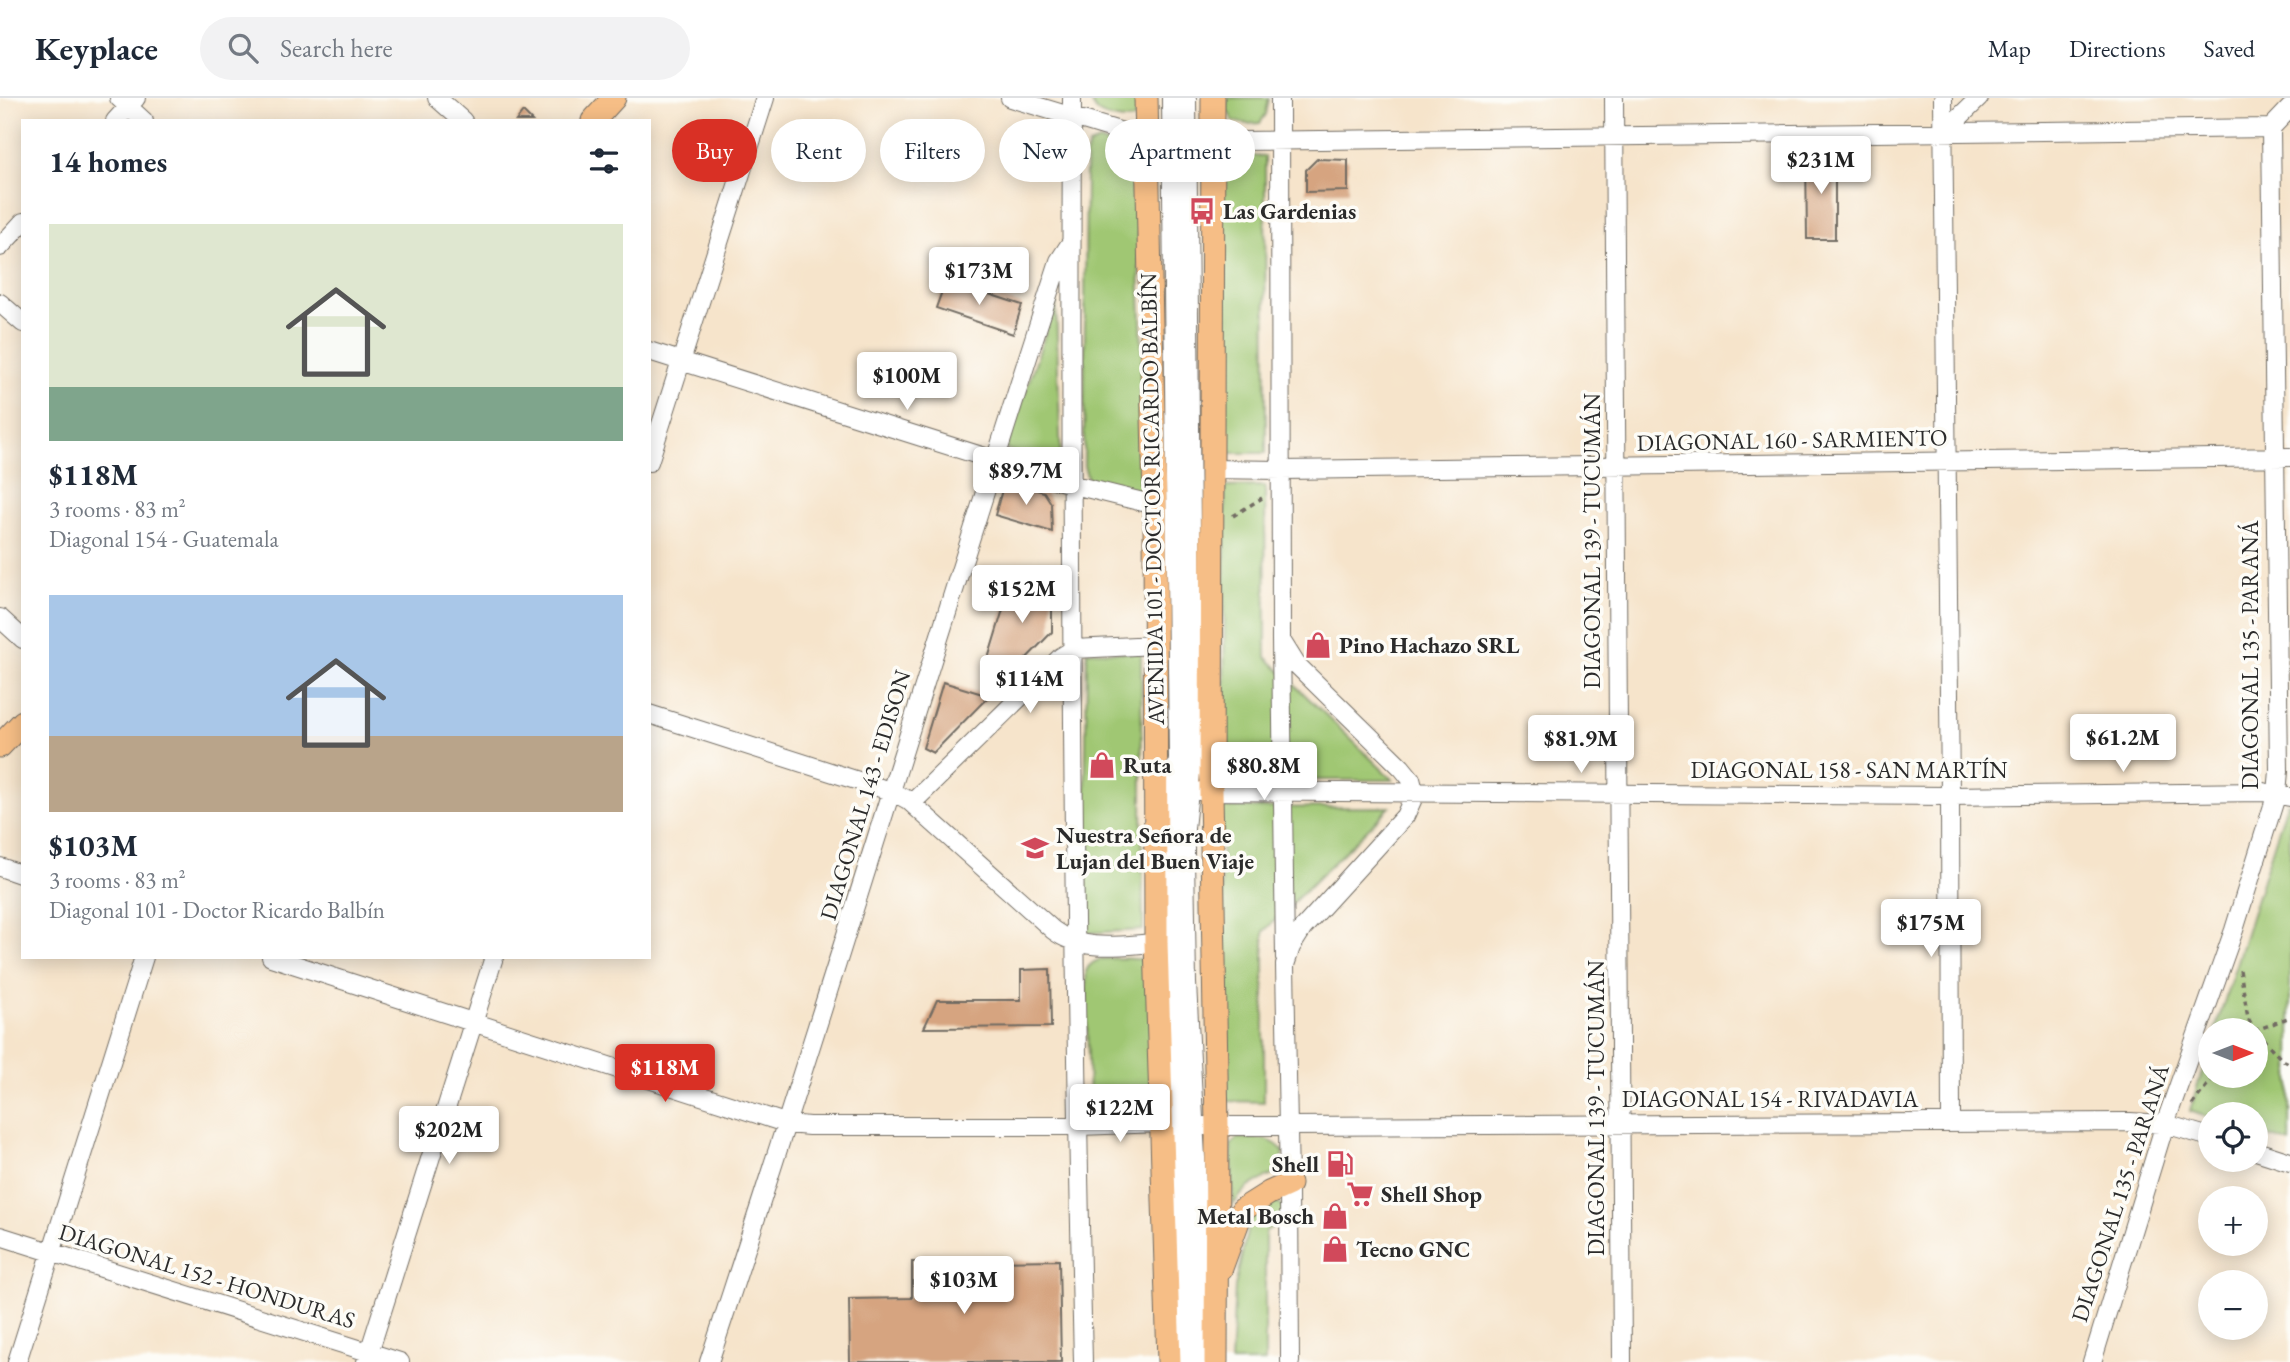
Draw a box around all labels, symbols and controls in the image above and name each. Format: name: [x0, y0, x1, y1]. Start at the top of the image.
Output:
search box: [200, 17, 690, 80]
text: Keyplace: [35, 27, 158, 70]
icon: search: [224, 29, 262, 67]
text: Search here: [280, 31, 393, 65]
text: Map: [1988, 33, 2031, 64]
text: Directions: [2069, 33, 2166, 64]
text: Saved: [2204, 33, 2255, 64]
chip: Buy: [672, 119, 757, 182]
chip: Rent: [771, 119, 866, 182]
chip: Filters: [880, 119, 985, 182]
chip: New: [999, 119, 1091, 182]
chip: Apartment: [1105, 119, 1255, 182]
pin: $231M: [1772, 136, 1870, 196]
text: 14 homes: [49, 142, 167, 181]
icon: filters: [585, 142, 623, 180]
text: $231M: [1787, 144, 1855, 174]
bus stop icon: Las Gardenias: [1187, 196, 1217, 226]
place label: Las Gardenias: [1223, 196, 1356, 226]
pin: $173M: [930, 248, 1028, 307]
text: $173M: [945, 255, 1013, 285]
icon: home: [273, 269, 399, 395]
street label: AVENIDA 101 - DOCTOR RICARDO BALBÍN: [1133, 273, 1171, 726]
pin: $100M: [858, 352, 956, 412]
text: $100M: [873, 360, 941, 390]
street label: DIAGONAL 139 - TUCUMÁN: [1577, 393, 1607, 689]
street label: DIAGONAL 160 - SARMIENTO: [1636, 422, 1948, 458]
pin: $89.7M: [969, 448, 1083, 507]
text: $118M: [49, 455, 138, 494]
text: $89.7M: [989, 455, 1063, 485]
text: 3 rooms · 83 m²: [49, 494, 186, 524]
street label: DIAGONAL 135 - PARANÁ: [2235, 519, 2265, 790]
text: Diagonal 154 - Guatemala: [49, 524, 279, 554]
pin: $152M: [973, 566, 1071, 625]
text: $152M: [988, 573, 1056, 603]
shop icon: Pino Hachazo SRL: [1303, 630, 1333, 660]
place label: Pino Hachazo SRL: [1339, 630, 1520, 660]
icon: home: [273, 640, 399, 766]
pin: $114M: [981, 656, 1079, 715]
text: $114M: [996, 663, 1064, 693]
street label: DIAGONAL 143 - EDISON: [813, 666, 917, 924]
pin: $61.2M: [2066, 714, 2180, 774]
pin: $81.9M: [1524, 716, 1638, 775]
text: $61.2M: [2086, 722, 2160, 752]
text: $81.9M: [1544, 723, 1618, 753]
pin: $80.8M: [1207, 742, 1321, 802]
shop icon: Ruta: [1087, 750, 1117, 780]
place label: Ruta: [1123, 750, 1172, 780]
text: $80.8M: [1227, 750, 1301, 780]
street label: DIAGONAL 158 - SAN MARTÍN: [1690, 755, 2008, 785]
place label: Nuestra Señora de Lujan del Buen Viaje: [1056, 820, 1254, 876]
text: $103M: [49, 826, 138, 865]
school or university icon: Nuestra Señora de Lujan del Buen Viaje: [1020, 833, 1050, 863]
text: 3 rooms · 83 m²: [49, 865, 186, 895]
text: Diagonal 101 - Doctor Ricardo Balbín: [49, 895, 385, 925]
pin: $175M: [1882, 900, 1980, 959]
text: $175M: [1897, 907, 1965, 937]
street label: DIAGONAL 139 - TUCUMÁN: [1581, 960, 1611, 1256]
north arrow: [2198, 1018, 2268, 1088]
map controls: [2198, 1018, 2268, 1340]
pin: $118M: [616, 1044, 714, 1104]
text: $118M: [631, 1052, 699, 1082]
street label: DIAGONAL 135 - PARANÁ: [2064, 1059, 2176, 1326]
pin: $122M: [1071, 1084, 1169, 1144]
street label: DIAGONAL 154 - RIVADAVIA: [1622, 1084, 1919, 1114]
text: $122M: [1086, 1092, 1154, 1122]
button: locate: [2198, 1102, 2268, 1172]
pin: $202M: [400, 1107, 498, 1166]
text: $202M: [415, 1114, 483, 1144]
place label: Shell: [1272, 1149, 1319, 1179]
fuel station icon: Shell: [1325, 1149, 1355, 1179]
supermarket icon: Shell Shop: [1345, 1179, 1375, 1209]
place label: Shell Shop: [1381, 1179, 1482, 1209]
button: +: [2198, 1186, 2268, 1256]
place label: Metal Bosch: [1197, 1201, 1314, 1231]
shop icon: Metal Bosch: [1320, 1201, 1350, 1231]
street label: DIAGONAL 152 - HONDURAS: [55, 1217, 359, 1335]
shop icon: Tecno GNC: [1320, 1234, 1350, 1264]
place label: Tecno GNC: [1356, 1234, 1470, 1264]
pin: $103M: [915, 1256, 1013, 1316]
text: $103M: [930, 1264, 998, 1294]
button: −: [2198, 1270, 2268, 1340]

